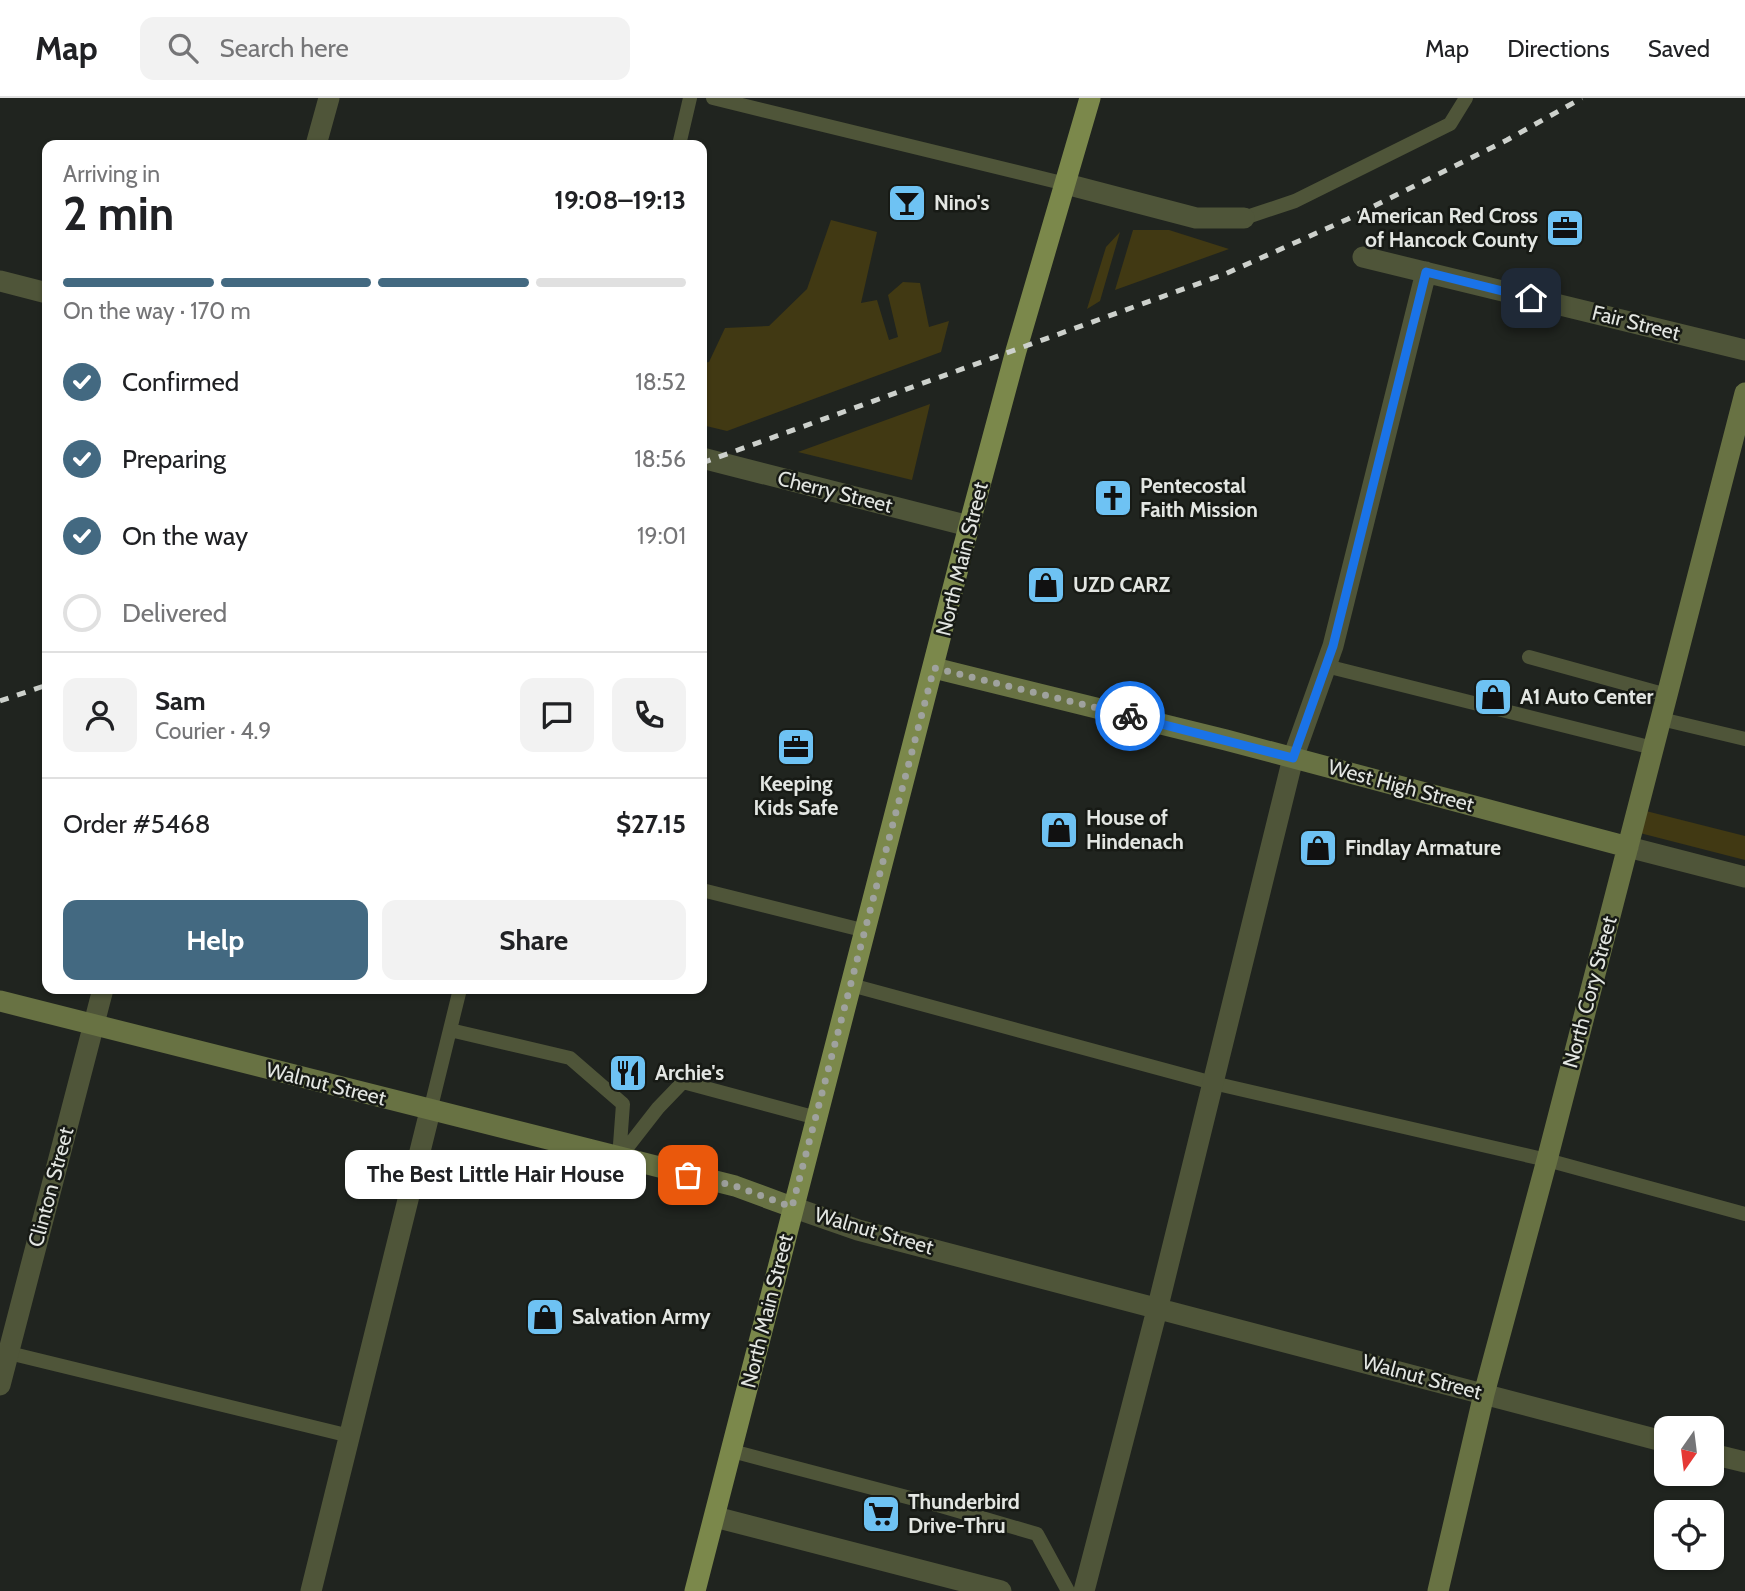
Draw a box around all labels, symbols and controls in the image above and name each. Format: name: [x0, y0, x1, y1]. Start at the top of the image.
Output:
search box: [140, 17, 630, 80]
text: Map: [35, 28, 98, 68]
icon: search: [164, 29, 202, 67]
text: Search here: [220, 32, 349, 64]
text: Map: [1425, 34, 1469, 63]
text: Directions: [1507, 34, 1610, 63]
text: Saved: [1648, 34, 1710, 63]
text: Arriving in: [63, 160, 160, 188]
bar icon: Nino's: [886, 182, 928, 224]
text: 19:08–19:13: [554, 184, 686, 216]
text: 2 min: [63, 186, 174, 242]
place label: Nino's: [934, 190, 989, 215]
place label: American Red Cross of Hancock County: [1358, 203, 1539, 252]
office icon: American Red Cross of Hancock County: [1544, 207, 1586, 249]
pin: [1501, 268, 1561, 328]
icon: home: [1512, 279, 1550, 317]
text: On the way · 170 m: [63, 297, 251, 325]
street label: Fair Street: [1590, 300, 1683, 345]
icon: check: [63, 363, 101, 401]
text: Confirmed: [122, 366, 239, 398]
text: 18:52: [635, 368, 686, 396]
icon: check: [63, 440, 101, 478]
text: Preparing: [122, 443, 226, 475]
text: 18:56: [634, 445, 686, 473]
street label: Cherry Street: [775, 465, 895, 518]
place label: Pentecostal Faith Mission: [1140, 473, 1258, 522]
church icon: Pentecostal Faith Mission: [1092, 477, 1134, 519]
street label: North Main Street: [930, 479, 993, 638]
icon: check: [63, 517, 101, 555]
text: On the way: [122, 520, 248, 552]
text: 19:01: [637, 522, 686, 550]
shop icon: UZD CARZ: [1025, 564, 1067, 606]
place label: UZD CARZ: [1073, 572, 1170, 597]
text: Delivered: [122, 597, 227, 629]
shop icon: A1 Auto Center: [1472, 676, 1514, 718]
button: person: [63, 678, 137, 752]
button: chat: [520, 678, 594, 752]
button: phone: [612, 678, 686, 752]
courier: [1095, 681, 1165, 751]
place label: A1 Auto Center: [1520, 684, 1654, 709]
text: Sam: [155, 685, 206, 717]
icon: bike: [1111, 697, 1149, 735]
text: Courier · 4.9: [155, 717, 271, 745]
office icon: Keeping Kids Safe: [775, 726, 817, 768]
street label: West High Street: [1325, 754, 1477, 817]
place label: Keeping Kids Safe: [754, 771, 839, 820]
place label: House of Hindenach: [1086, 805, 1184, 854]
text: Order #5468: [63, 808, 210, 840]
text: $27.15: [616, 808, 686, 840]
shop icon: House of Hindenach: [1038, 809, 1080, 851]
shop icon: Findlay Armature: [1297, 827, 1339, 869]
place label: Findlay Armature: [1345, 835, 1501, 860]
button: Help: [63, 900, 368, 980]
button: Share: [382, 900, 686, 980]
street label: North Cory Street: [1557, 913, 1622, 1070]
restaurant icon: Archie's: [607, 1052, 649, 1094]
street label: Walnut Street: [264, 1057, 389, 1110]
place label: Archie's: [655, 1060, 724, 1085]
street label: Clinton Street: [23, 1124, 78, 1249]
pin: [658, 1145, 718, 1205]
callout: The Best Little Hair House: [345, 1150, 646, 1200]
icon: bag: [669, 1156, 707, 1194]
text: The Best Little Hair House: [367, 1160, 624, 1188]
street label: Walnut Street: [812, 1202, 936, 1259]
street label: North Main Street: [735, 1231, 798, 1390]
shop icon: Salvation Army: [524, 1296, 566, 1338]
place label: Salvation Army: [572, 1304, 711, 1329]
street label: Walnut Street: [1360, 1349, 1485, 1404]
north arrow: [1654, 1416, 1724, 1486]
map controls: [1654, 1416, 1724, 1570]
place label: Thunderbird Drive-Thru: [908, 1489, 1020, 1538]
supermarket icon: Thunderbird Drive-Thru: [860, 1493, 902, 1535]
button: locate: [1654, 1500, 1724, 1570]

